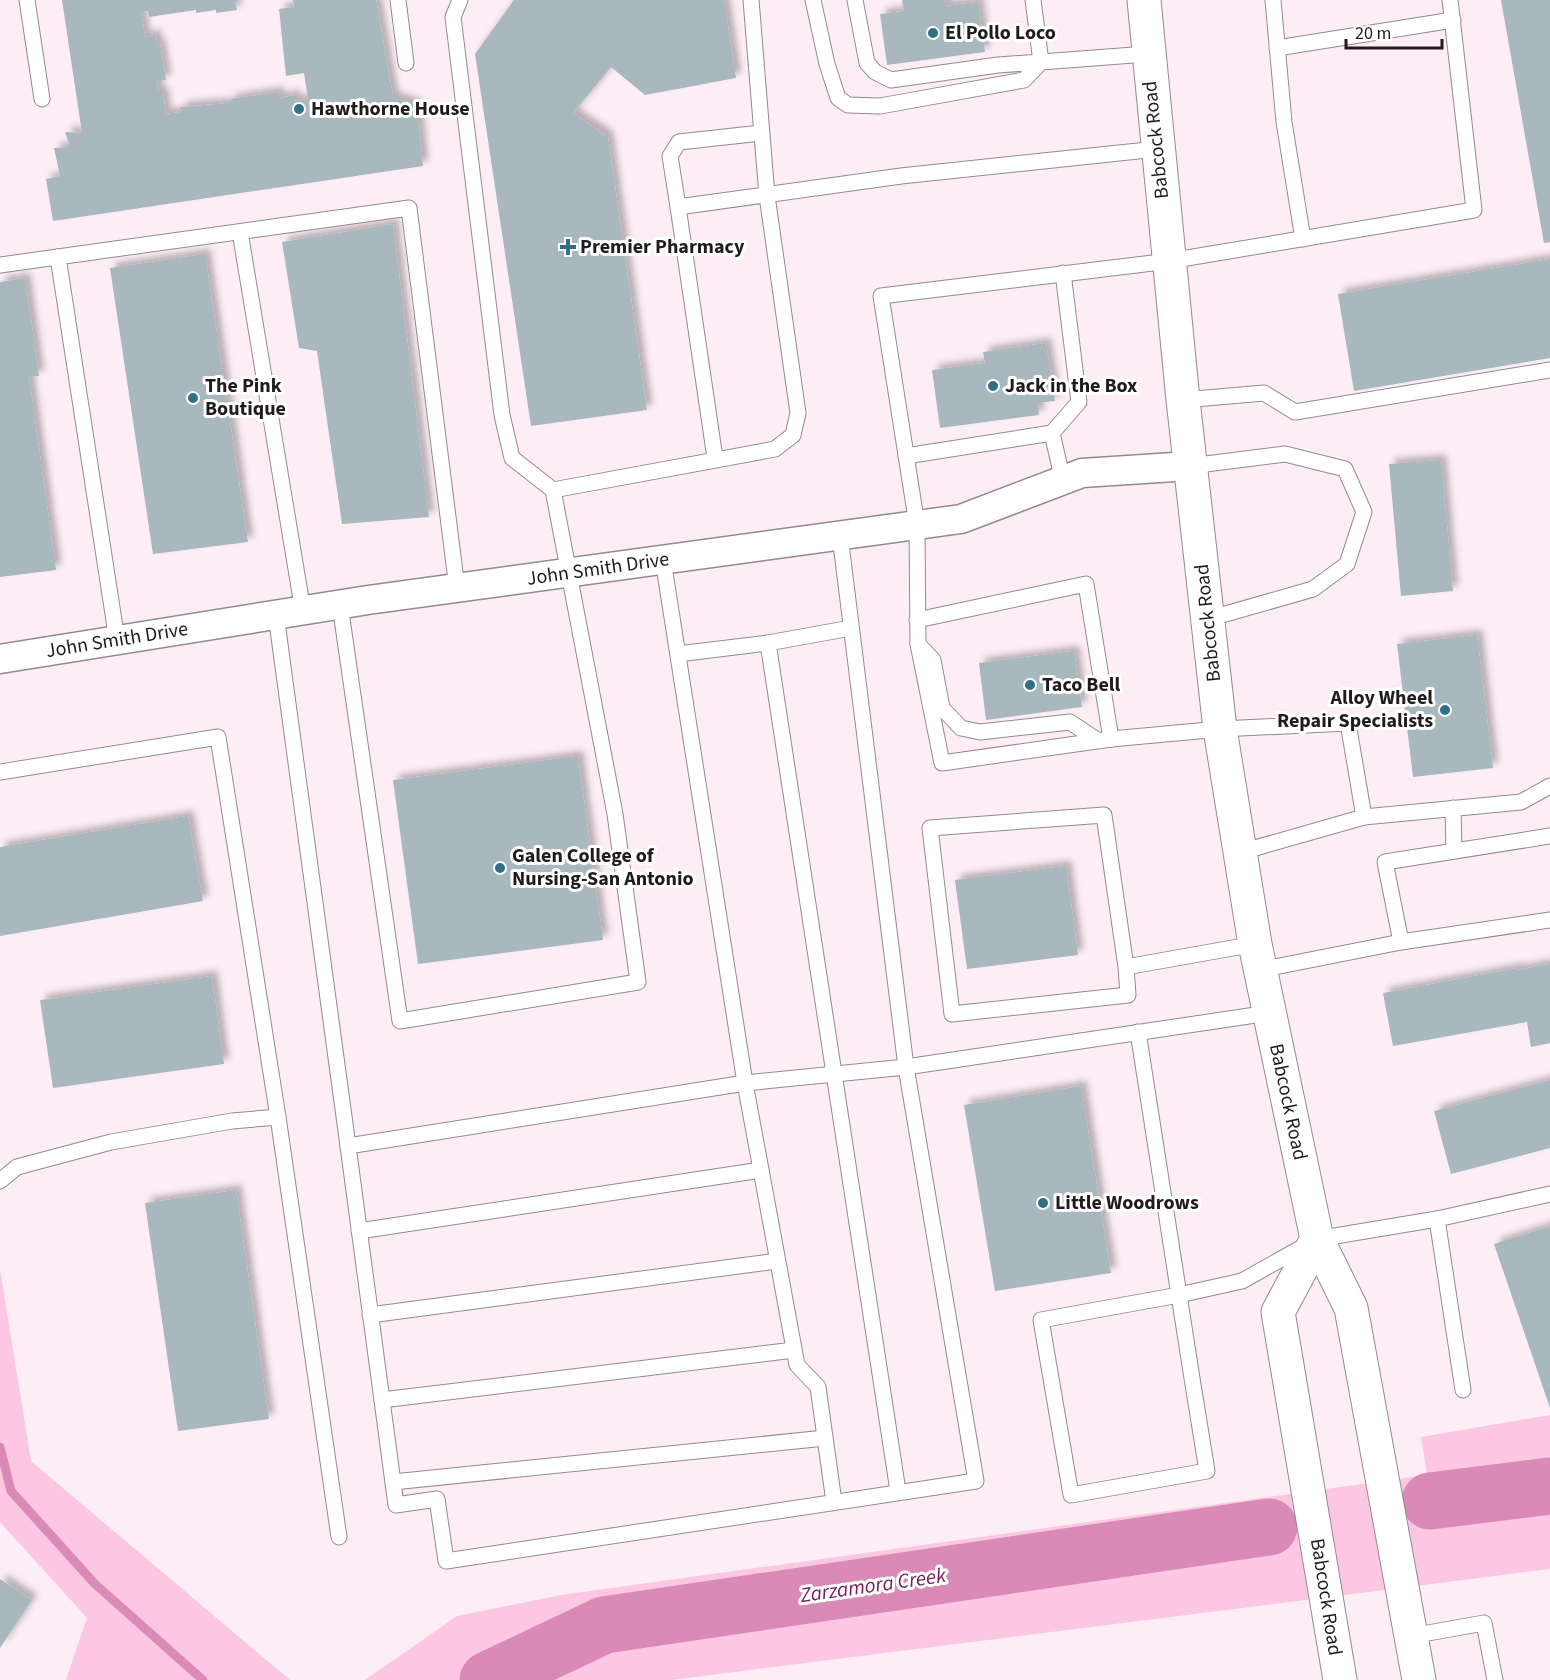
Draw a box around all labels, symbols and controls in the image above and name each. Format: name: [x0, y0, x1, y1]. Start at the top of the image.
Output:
scale bar: [1346, 12, 1442, 50]
place label: El Pollo Loco: [945, 19, 1056, 47]
text: 20 m: [1355, 21, 1391, 46]
marker: El Pollo Loco: [926, 26, 940, 40]
street label: Babcock Road: [1136, 80, 1176, 200]
place label: Hawthorne House: [311, 95, 470, 123]
marker: Hawthorne House: [292, 102, 306, 116]
place label: Premier Pharmacy: [580, 233, 745, 261]
marker: Premier Pharmacy: [561, 240, 575, 254]
place label: The Pink Boutique: [205, 372, 286, 423]
place label: Jack in the Box: [1005, 372, 1137, 400]
marker: Jack in the Box: [986, 379, 1000, 393]
marker: The Pink Boutique: [186, 391, 200, 405]
street label: John Smith Drive: [525, 545, 671, 593]
street label: Babcock Road: [1188, 563, 1228, 683]
street label: John Smith Drive: [44, 615, 190, 665]
place label: Taco Bell: [1042, 671, 1120, 699]
marker: Taco Bell: [1023, 678, 1037, 692]
place label: Alloy Wheel Repair Specialists: [1277, 684, 1433, 735]
marker: Alloy Wheel Repair Specialists: [1438, 703, 1452, 717]
place label: Galen College of Nursing-San Antonio: [512, 842, 694, 893]
marker: Galen College of Nursing-San Antonio: [493, 861, 507, 875]
street label: Babcock Road: [1262, 1041, 1314, 1163]
place label: Little Woodrows: [1055, 1189, 1199, 1217]
marker: Little Woodrows: [1036, 1196, 1050, 1210]
street label: Babcock Road: [1303, 1536, 1349, 1658]
water label: Zarzamora Creek: [797, 1560, 949, 1610]

